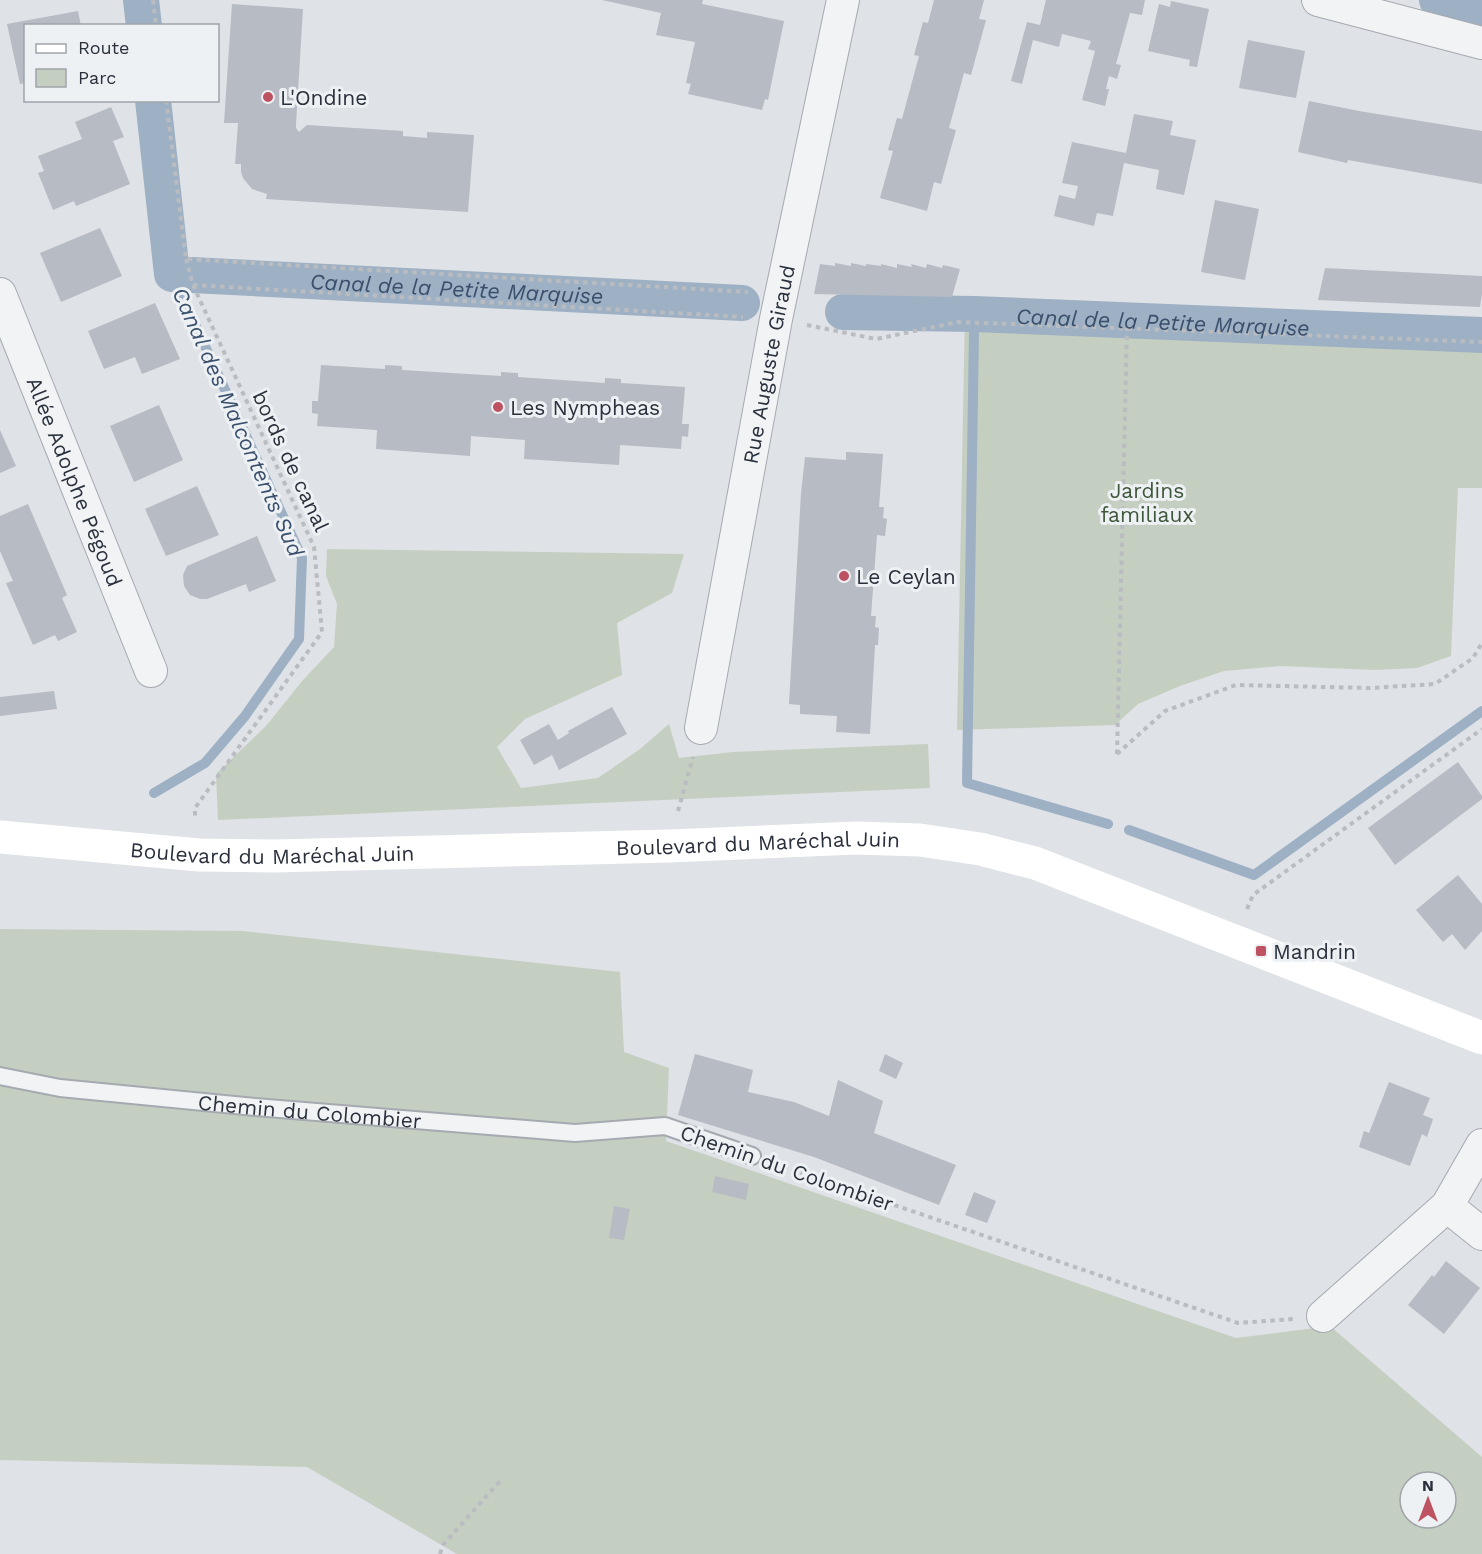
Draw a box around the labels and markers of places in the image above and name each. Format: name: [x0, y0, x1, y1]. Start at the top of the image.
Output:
place label: L'Ondine: [280, 85, 367, 110]
marker: L'Ondine: [261, 90, 275, 104]
place label: Les Nympheas: [510, 395, 660, 420]
marker: Les Nympheas: [491, 400, 505, 414]
place label: Le Ceylan: [856, 564, 956, 589]
marker: Le Ceylan: [837, 569, 851, 583]
place label: Mandrin: [1273, 939, 1356, 964]
marker: Mandrin: [1254, 944, 1268, 958]

